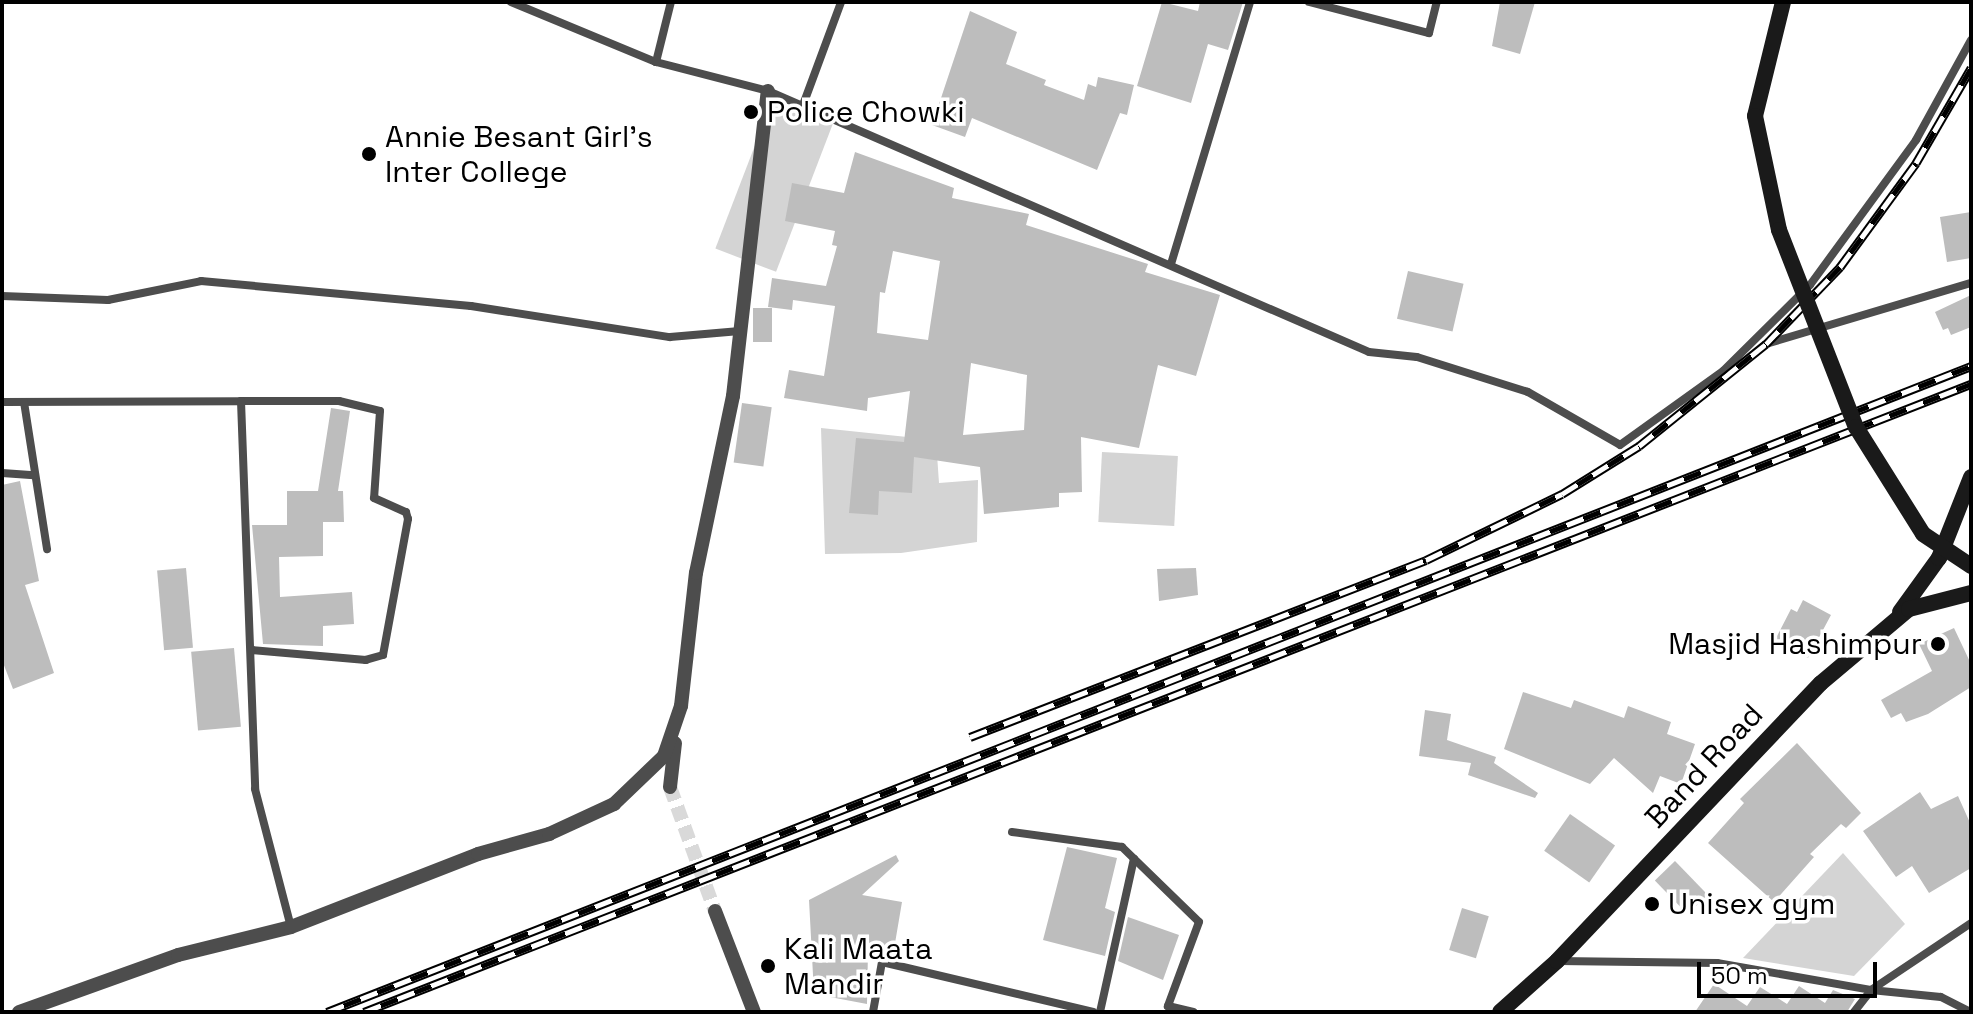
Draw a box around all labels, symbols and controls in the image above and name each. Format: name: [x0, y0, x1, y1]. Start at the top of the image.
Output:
place label: Police Chowki: [767, 94, 965, 130]
marker: Police Chowki: [742, 103, 760, 121]
place label: Annie Besant Girl's Inter College: [385, 119, 653, 190]
marker: Annie Besant Girl's Inter College: [360, 145, 378, 163]
place label: Masjid Hashimpur: [1668, 626, 1922, 662]
marker: Masjid Hashimpur: [1929, 635, 1947, 653]
street label: Band Road: [1638, 697, 1770, 835]
place label: Unisex gym: [1668, 886, 1835, 922]
marker: Unisex gym: [1643, 895, 1661, 913]
place label: Kali Maata Mandir: [784, 931, 932, 1002]
scale bar: [1701, 946, 1881, 996]
marker: Kali Maata Mandir: [759, 957, 777, 975]
text: 50 m: [1711, 960, 1768, 991]

